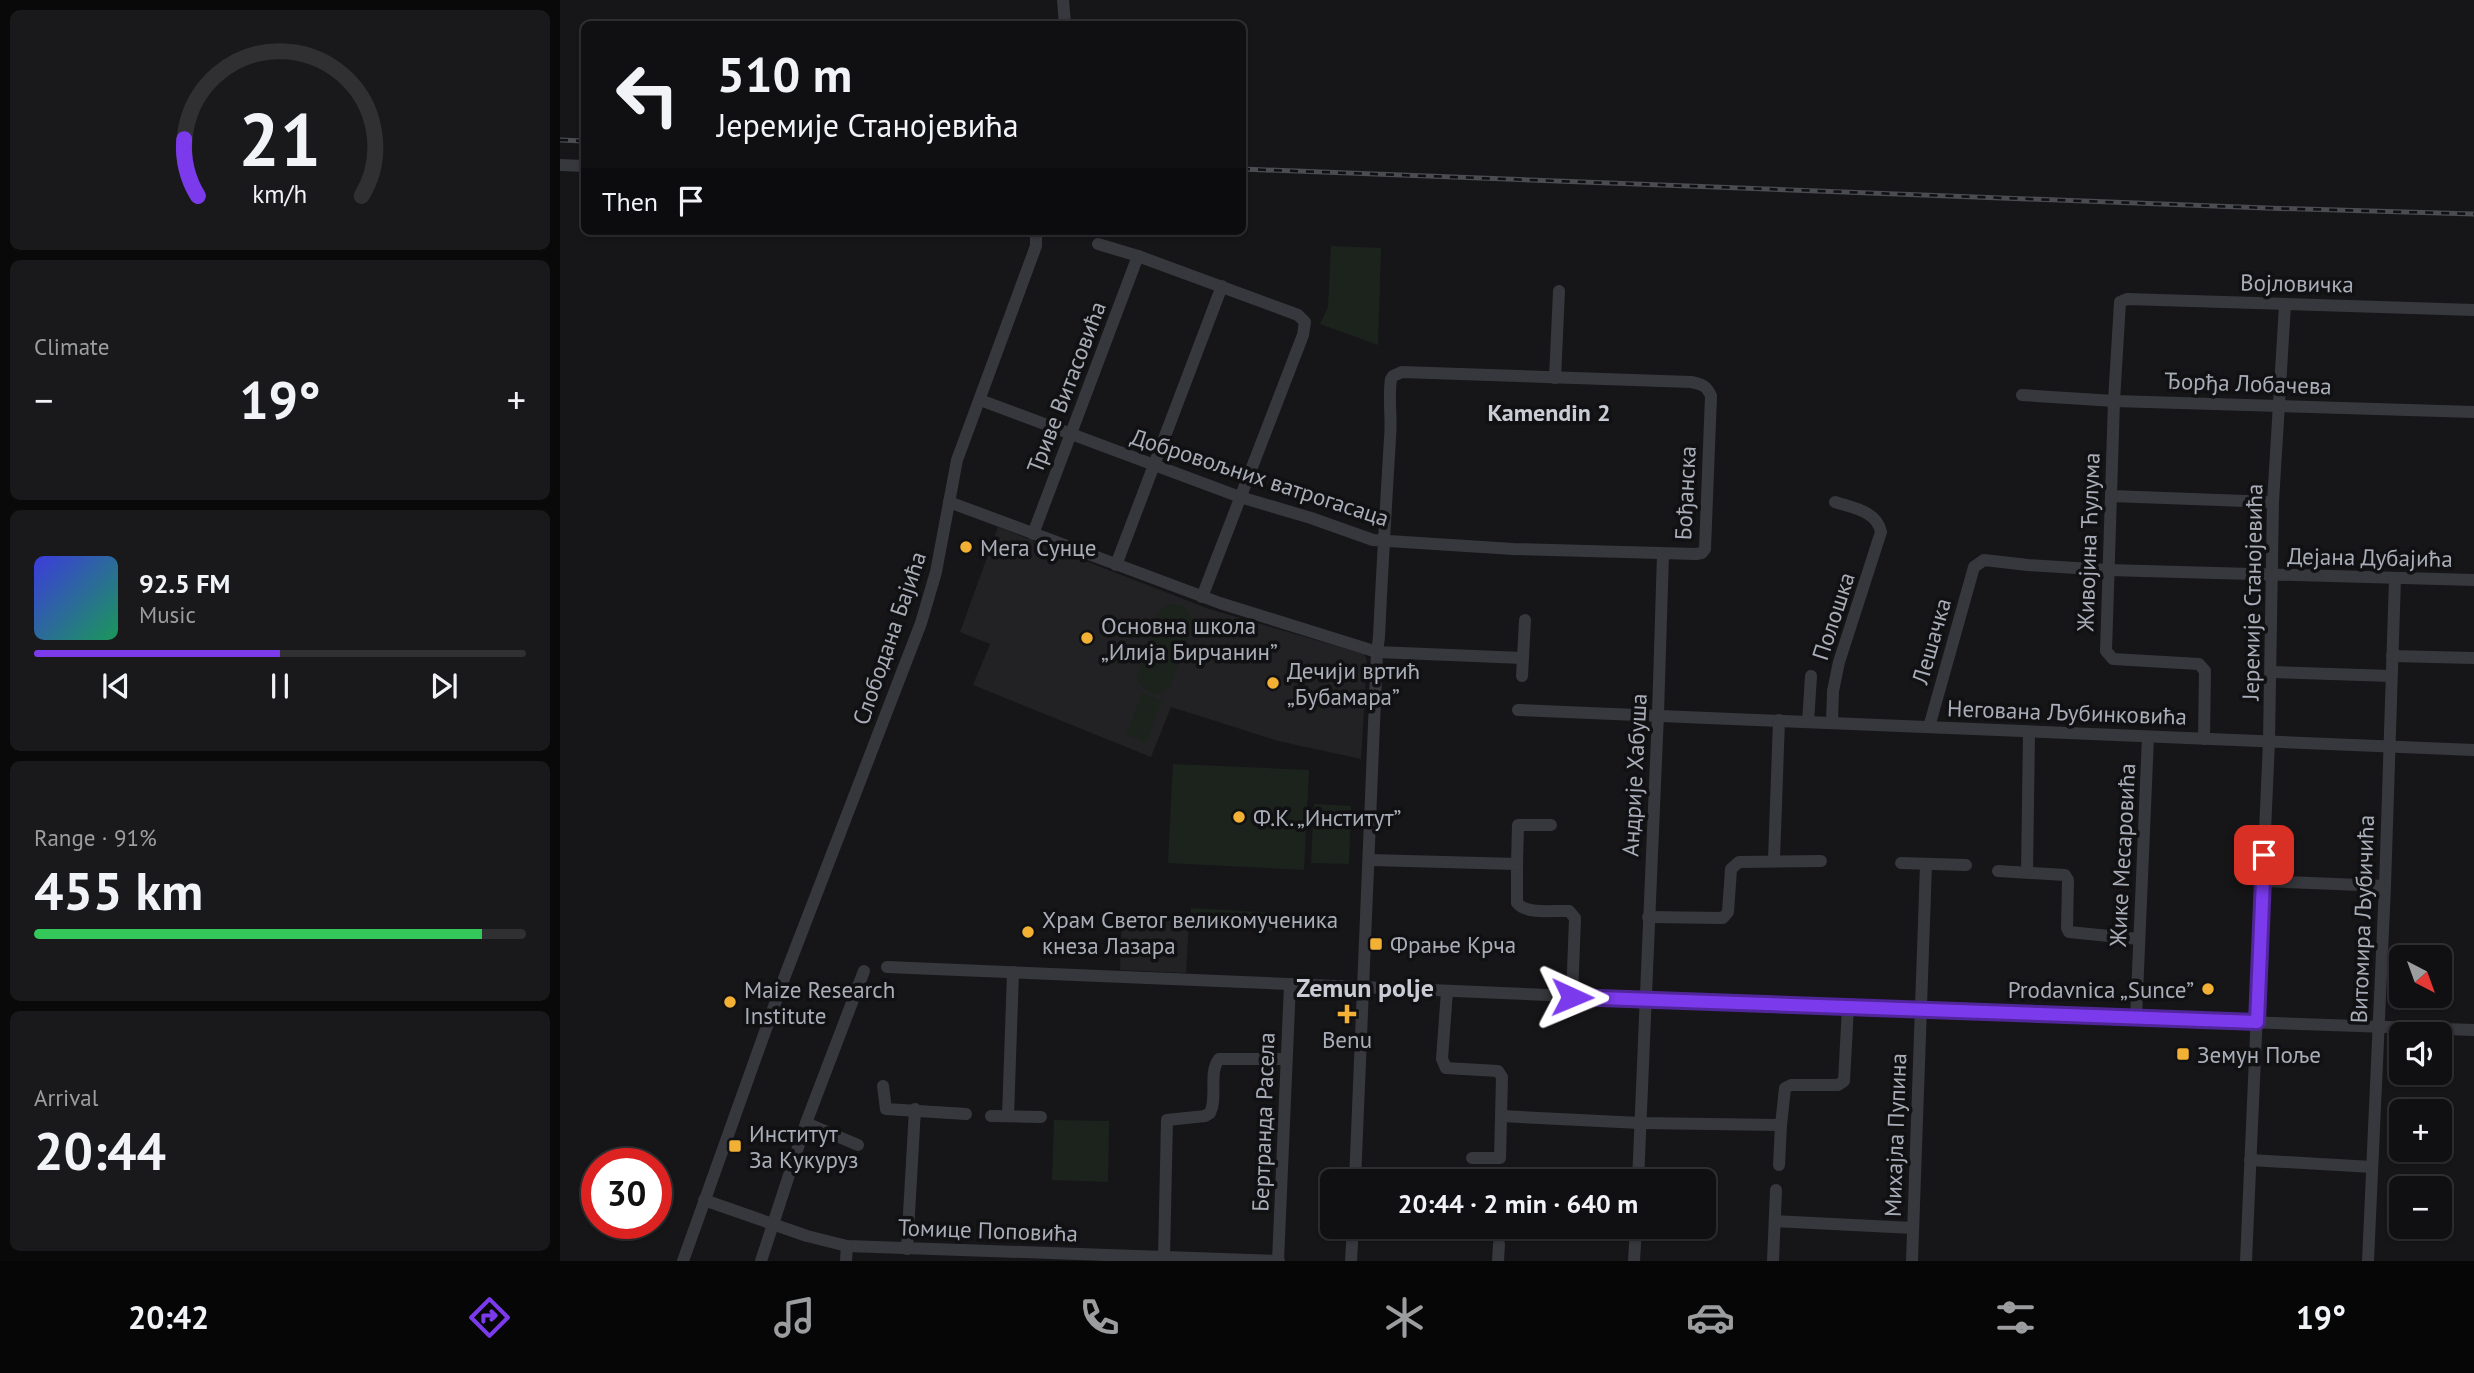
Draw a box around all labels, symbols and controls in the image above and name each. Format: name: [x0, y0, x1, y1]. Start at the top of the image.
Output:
text: 510 m: [717, 42, 852, 106]
icon: left: [602, 49, 693, 140]
text: 21: [239, 92, 321, 186]
text: Јеремије Станојевића: [717, 104, 1019, 146]
text: km/h: [253, 178, 307, 210]
icon: arrive: [672, 182, 710, 220]
text: Then: [602, 185, 658, 218]
street label: Војловичка: [2240, 268, 2354, 298]
street label: Триве Витасовића: [1020, 297, 1112, 477]
text: Climate: [34, 332, 109, 361]
text: 19°: [239, 366, 321, 433]
street label: Ђорђа Лобачева: [2164, 366, 2332, 400]
text: −: [34, 375, 53, 424]
text: +: [507, 375, 526, 424]
district label: Kamendin 2: [1487, 397, 1611, 428]
street label: Добровољних ватрогасаца: [1127, 422, 1393, 532]
street label: Бођанска: [1668, 445, 1702, 541]
street label: Живојина Ћулума: [2070, 452, 2106, 633]
street label: Јеремије Станојевића: [2236, 483, 2268, 702]
place label: Мега Сунце: [980, 533, 1096, 562]
marker: Мега Сунце: [958, 539, 974, 555]
street label: Дејана Дубајића: [2287, 541, 2453, 573]
street label: Слободана Бајића: [846, 547, 932, 729]
text: 92.5 FM: [139, 567, 230, 600]
street label: Полошка: [1805, 568, 1861, 664]
street label: Лешачка: [1905, 595, 1957, 688]
text: Music: [139, 600, 196, 629]
place label: Основна школа „Илија Бирчанин”: [1101, 611, 1278, 666]
marker: Основна школа „Илија Бирчанин”: [1079, 630, 1095, 646]
place label: Дечији вртић „Бубамара”: [1287, 656, 1420, 711]
icon: previous: [97, 667, 135, 705]
icon: pause: [261, 667, 299, 705]
icon: next: [425, 667, 463, 705]
marker: Дечији вртић „Бубамара”: [1265, 675, 1281, 691]
street label: Андрије Хабуша: [1615, 693, 1653, 857]
street label: Негована Љубинковића: [1947, 693, 2187, 731]
street label: Жике Месаровића: [2103, 762, 2141, 949]
place label: Ф.К. „Институт”: [1253, 803, 1401, 832]
marker: Ф.К. „Институт”: [1231, 809, 1247, 825]
street label: Витомира Љубичића: [2344, 814, 2380, 1024]
text: Range · 91%: [34, 823, 157, 852]
pin: [2234, 825, 2294, 885]
icon: arrive: [2245, 836, 2283, 874]
text: 455 km: [34, 857, 203, 924]
place label: Храм Светог великомученика кнеза Лазара: [1042, 905, 1338, 960]
marker: Храм Светог великомученика кнеза Лазара: [1020, 924, 1036, 940]
place label: Фрање Крча: [1390, 930, 1516, 959]
marker: Фрање Крча: [1368, 936, 1384, 952]
north arrow: [2389, 945, 2452, 1008]
map controls: [2389, 945, 2452, 1239]
position arrow: [1535, 960, 1609, 1034]
district label: Zemun polje: [1296, 971, 1434, 1004]
place label: Maize Research Institute: [744, 975, 895, 1030]
place label: Prodavnica „Sunce”: [2008, 975, 2194, 1004]
marker: Prodavnica „Sunce”: [2200, 981, 2216, 997]
marker: Maize Research Institute: [722, 994, 738, 1010]
marker: Benu: [1339, 1006, 1355, 1022]
button: sound: [2389, 1022, 2452, 1085]
place label: Benu: [1322, 1025, 1372, 1054]
street label: Бертранда Расела: [1245, 1032, 1281, 1212]
place label: Земун Поље: [2197, 1040, 2321, 1069]
marker: Земун Поље: [2175, 1046, 2191, 1062]
street label: Михајла Пупина: [1878, 1053, 1912, 1217]
text: Arrival: [34, 1083, 98, 1112]
button: +: [2389, 1099, 2452, 1162]
text: 20:44: [34, 1117, 166, 1184]
place label: Институт За Кукуруз: [749, 1119, 858, 1174]
marker: Институт За Кукуруз: [727, 1138, 743, 1154]
speed limit sign: 30: [581, 1148, 672, 1239]
button: −: [2389, 1176, 2452, 1239]
text: 20:44 · 2 min · 640 m: [1398, 1187, 1638, 1220]
street label: Томице Поповића: [897, 1212, 1079, 1248]
icon: directions: [465, 1293, 514, 1342]
icon: music: [770, 1293, 819, 1342]
icon: phone: [1075, 1293, 1124, 1342]
icon: climate: [1380, 1293, 1429, 1342]
icon: car: [1686, 1293, 1735, 1342]
icon: filters: [1991, 1293, 2040, 1342]
text: 20:42: [128, 1296, 209, 1338]
text: 19°: [2296, 1296, 2346, 1338]

